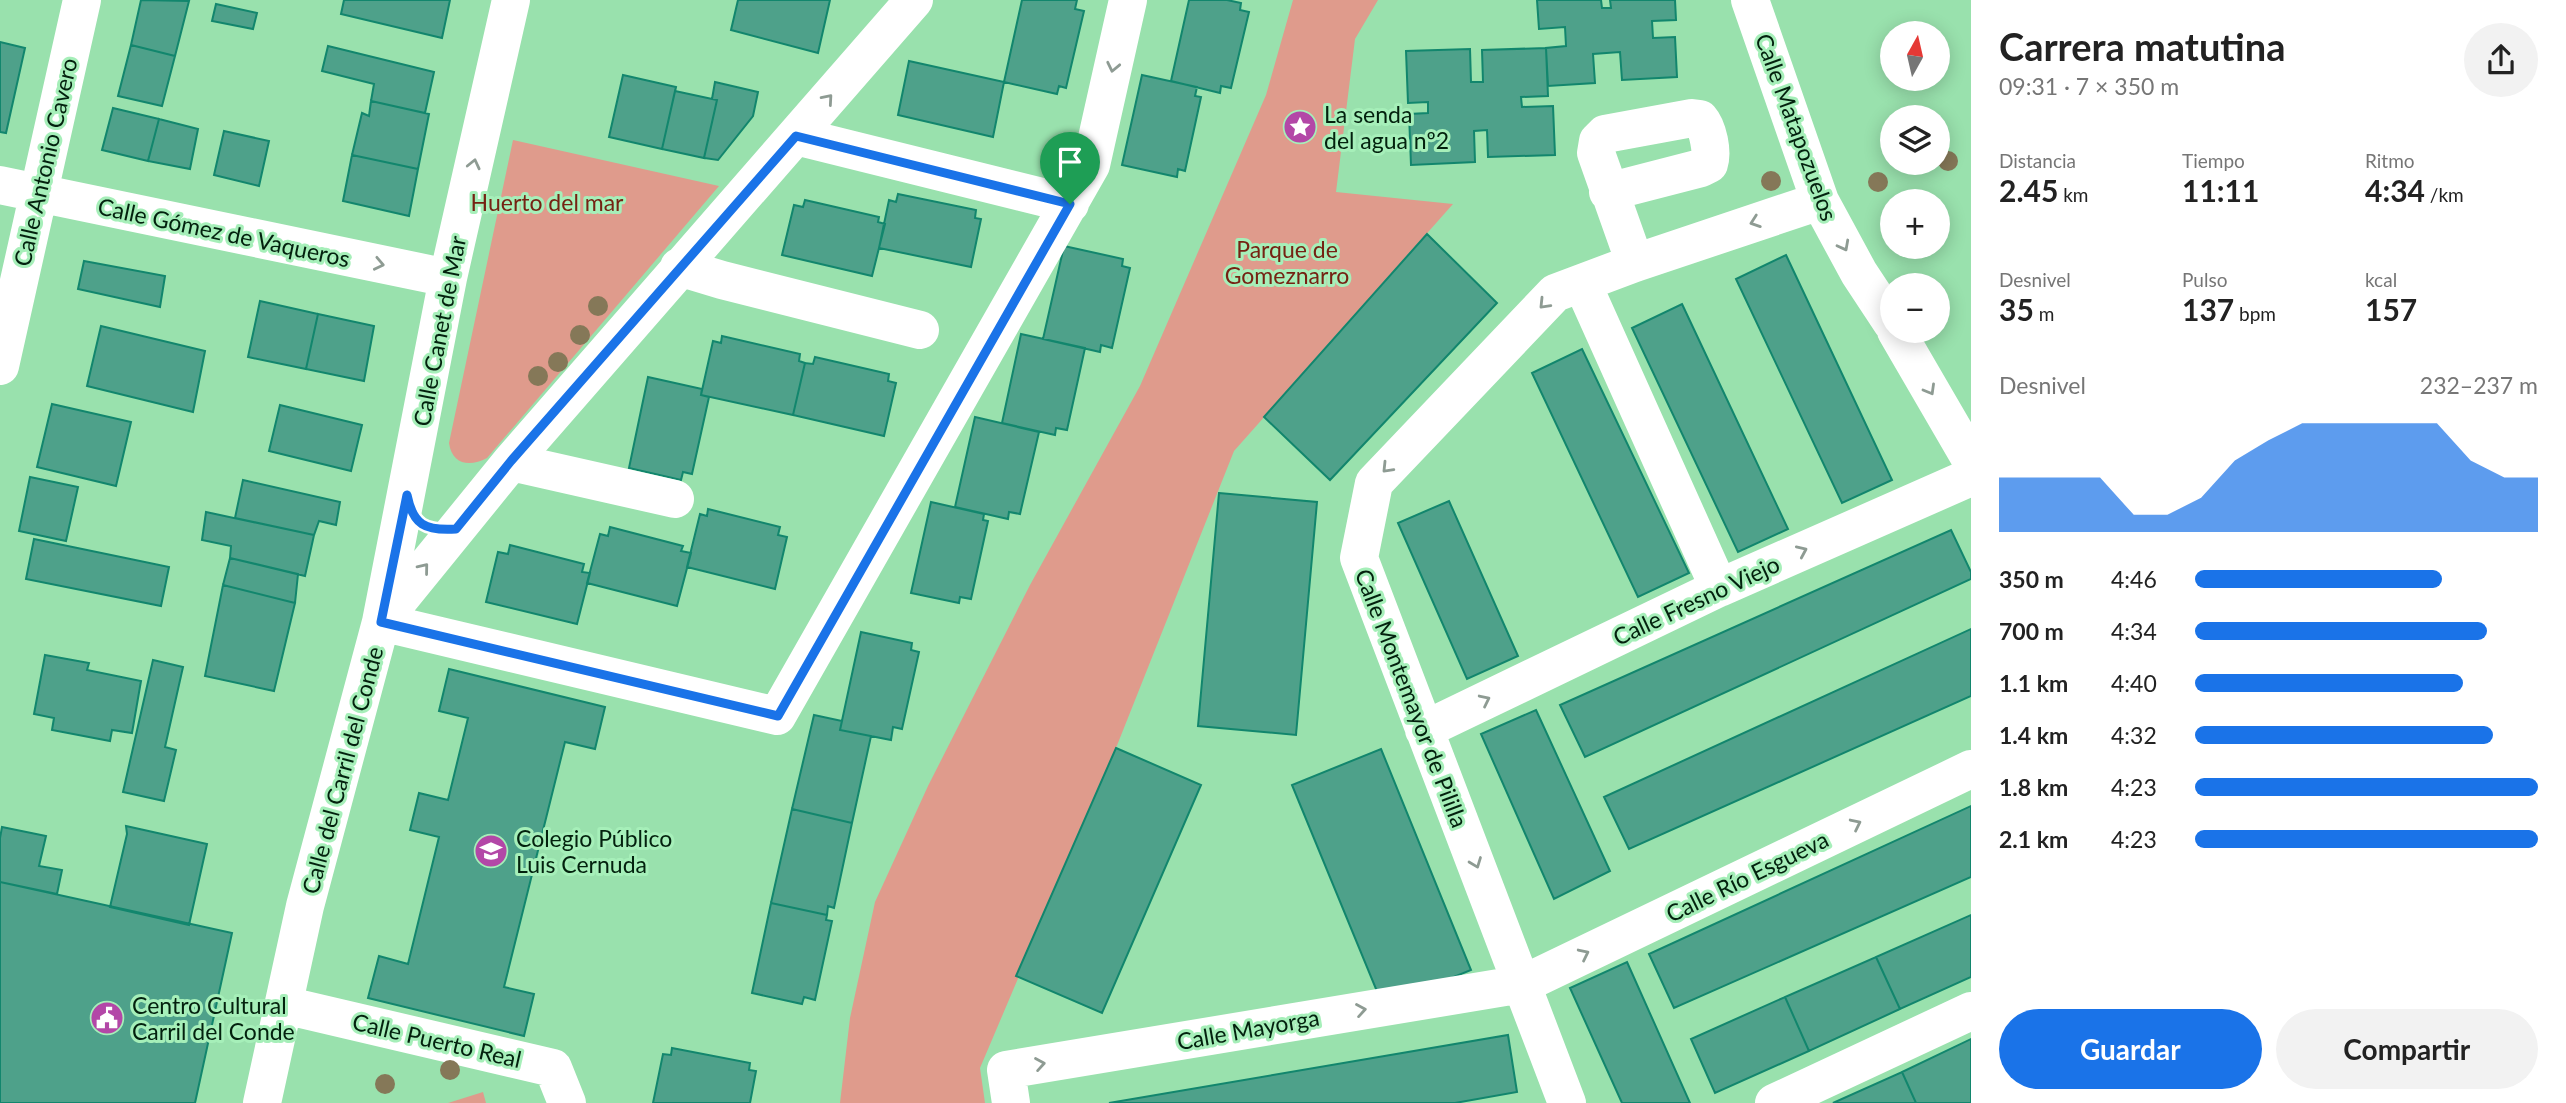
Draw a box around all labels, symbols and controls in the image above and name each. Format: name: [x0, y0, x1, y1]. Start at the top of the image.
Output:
north arrow: [1880, 21, 1950, 91]
map controls: [1880, 21, 1950, 343]
text: Carrera matutina: [1999, 23, 2286, 69]
button: share: [2464, 23, 2538, 97]
street label: Calle Matapozuelos: [1750, 30, 1844, 224]
street label: Calle Antonio Cavero: [7, 55, 83, 269]
one-way arrow: [1107, 61, 1121, 73]
text: 09:31 · 7 × 350 m: [1999, 72, 2179, 100]
one-way arrow: [820, 94, 832, 107]
place label: La senda del agua nº2: [1324, 100, 1449, 154]
button: layers: [1880, 105, 1950, 175]
place icon: La senda del agua nº2: [1281, 108, 1319, 146]
pin: [1040, 132, 1100, 204]
icon: arrive: [1051, 143, 1089, 181]
text: Distancia: [1999, 149, 2076, 172]
text: Tiempo: [2182, 149, 2245, 172]
text: Ritmo: [2365, 149, 2415, 172]
one-way arrow: [465, 158, 480, 170]
text: 2.45: [1999, 172, 2058, 208]
text: 11:11: [2182, 172, 2259, 208]
text: 4:34: [2365, 172, 2425, 208]
text: km: [2058, 183, 2088, 206]
text: /km: [2425, 183, 2464, 206]
park label: Huerto del mar: [471, 188, 624, 216]
button: +: [1880, 189, 1950, 259]
street label: Calle Gómez de Vaqueros: [95, 192, 353, 272]
one-way arrow: [1750, 214, 1762, 228]
street label: Calle Canet de Mar: [407, 233, 471, 429]
park label: Parque de Gomeznarro: [1225, 235, 1349, 289]
one-way arrow: [1836, 239, 1849, 252]
one-way arrow: [373, 255, 385, 270]
text: Desnivel: [1999, 268, 2071, 291]
text: Pulso: [2182, 268, 2227, 291]
text: kcal: [2365, 268, 2397, 291]
button: −: [1880, 273, 1950, 343]
text: 35: [1999, 291, 2034, 327]
text: 137: [2182, 291, 2234, 327]
text: 157: [2365, 291, 2417, 327]
one-way arrow: [1540, 295, 1553, 308]
text: m: [2034, 302, 2054, 325]
text: bpm: [2234, 302, 2276, 325]
text: Desnivel: [1999, 371, 2086, 399]
text: 232–237 m: [2420, 371, 2538, 399]
one-way arrow: [1922, 382, 1935, 395]
one-way arrow: [1383, 460, 1396, 473]
one-way arrow: [1795, 546, 1807, 560]
street label: Calle Fresno Viejo: [1608, 549, 1784, 651]
one-way arrow: [416, 564, 428, 577]
street label: Calle Montemayor de Pililla: [1350, 565, 1474, 831]
text: 350 m: [1999, 565, 2064, 593]
text: 4:46: [2111, 565, 2157, 593]
text: 700 m: [1999, 617, 2064, 645]
text: 4:34: [2111, 617, 2157, 645]
street label: Calle del Carril del Conde: [296, 643, 388, 897]
text: 1.1 km: [1999, 669, 2068, 697]
text: 4:40: [2111, 669, 2157, 697]
one-way arrow: [1478, 695, 1490, 709]
text: 1.4 km: [1999, 721, 2068, 749]
text: 4:32: [2111, 721, 2157, 749]
text: 1.8 km: [1999, 773, 2068, 801]
text: 4:23: [2111, 773, 2157, 801]
one-way arrow: [1849, 818, 1861, 832]
place label: Colegio Público Luis Cernuda: [516, 824, 672, 878]
street label: Calle Río Esgueva: [1661, 825, 1833, 927]
text: 2.1 km: [1999, 825, 2068, 853]
text: 4:23: [2111, 825, 2157, 853]
school or university icon: Colegio Público Luis Cernuda: [472, 832, 510, 870]
one-way arrow: [1467, 856, 1481, 868]
one-way arrow: [1577, 949, 1589, 963]
place label: Centro Cultural Carril del Conde: [132, 991, 295, 1045]
public building icon: Centro Cultural Carril del Conde: [88, 999, 126, 1037]
street label: Calle Mayorga: [1175, 1003, 1321, 1055]
one-way arrow: [1355, 1003, 1367, 1018]
street label: Calle Puerto Real: [350, 1007, 524, 1073]
button: Guardar: [1999, 1009, 2262, 1089]
button: Compartir: [2276, 1009, 2538, 1089]
one-way arrow: [1034, 1057, 1046, 1072]

